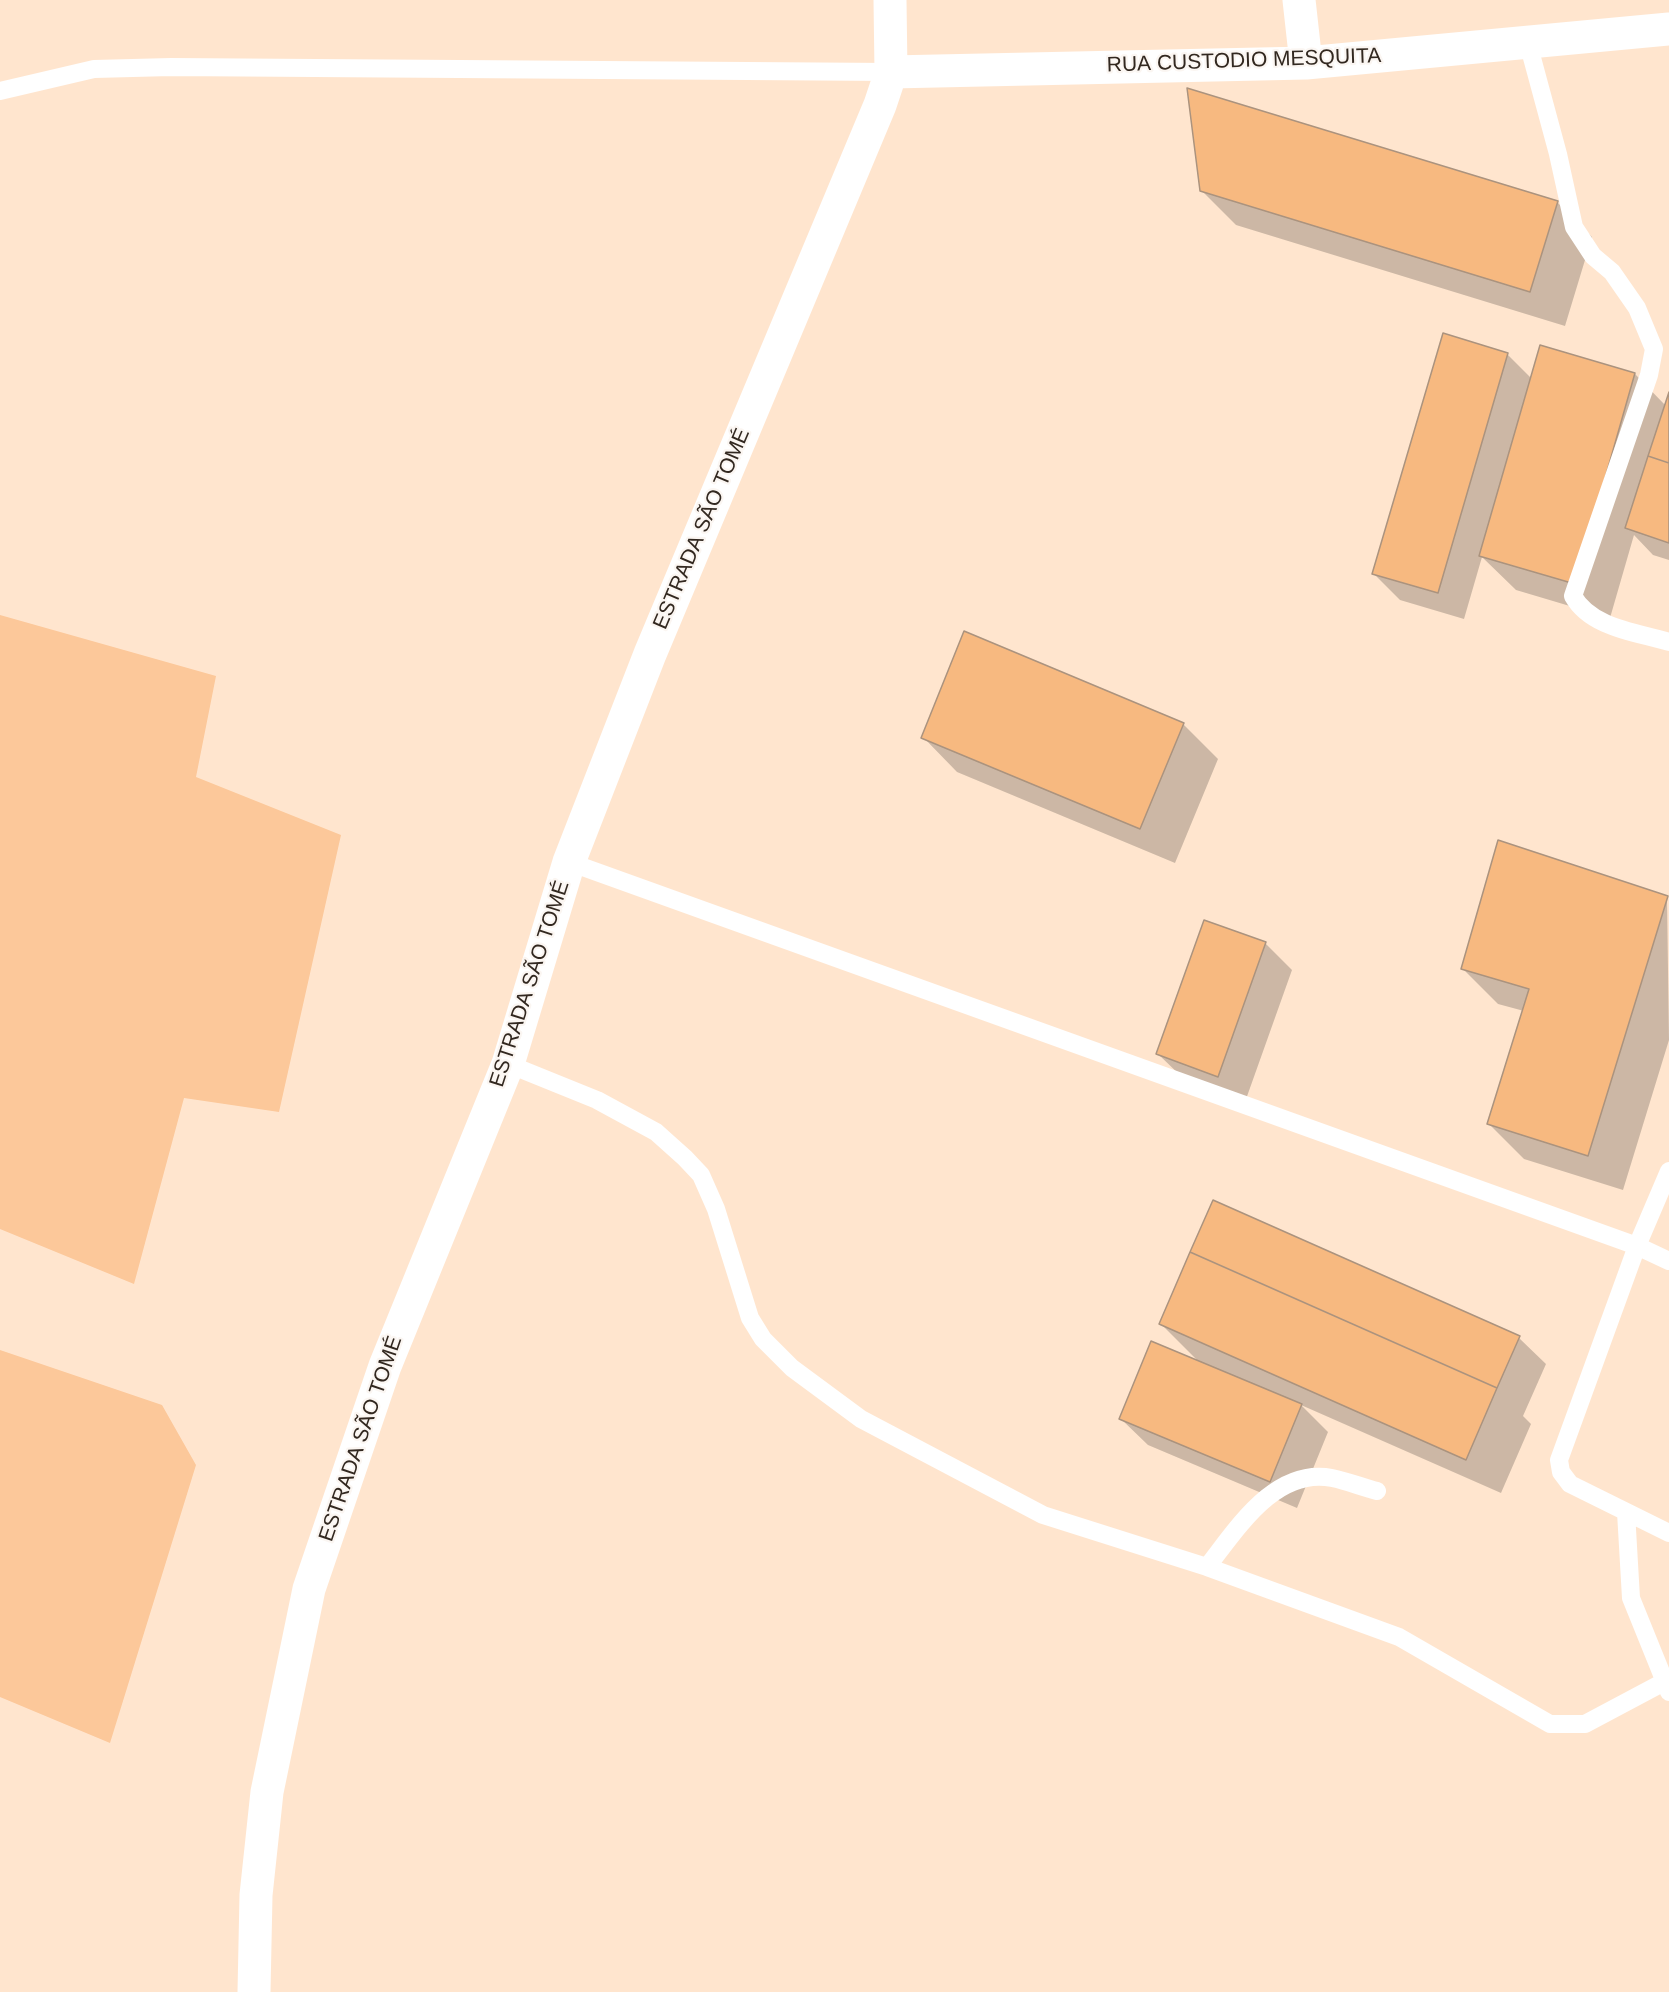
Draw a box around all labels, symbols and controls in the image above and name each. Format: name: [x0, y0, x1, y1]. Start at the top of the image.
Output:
street label: RUA CUSTODIO MESQUITA: [1106, 44, 1382, 78]
street label: ESTRADA SÃO TOMÉ: [648, 425, 756, 633]
street label: ESTRADA SÃO TOMÉ: [485, 878, 575, 1090]
street label: ESTRADA SÃO TOMÉ: [314, 1333, 408, 1545]

